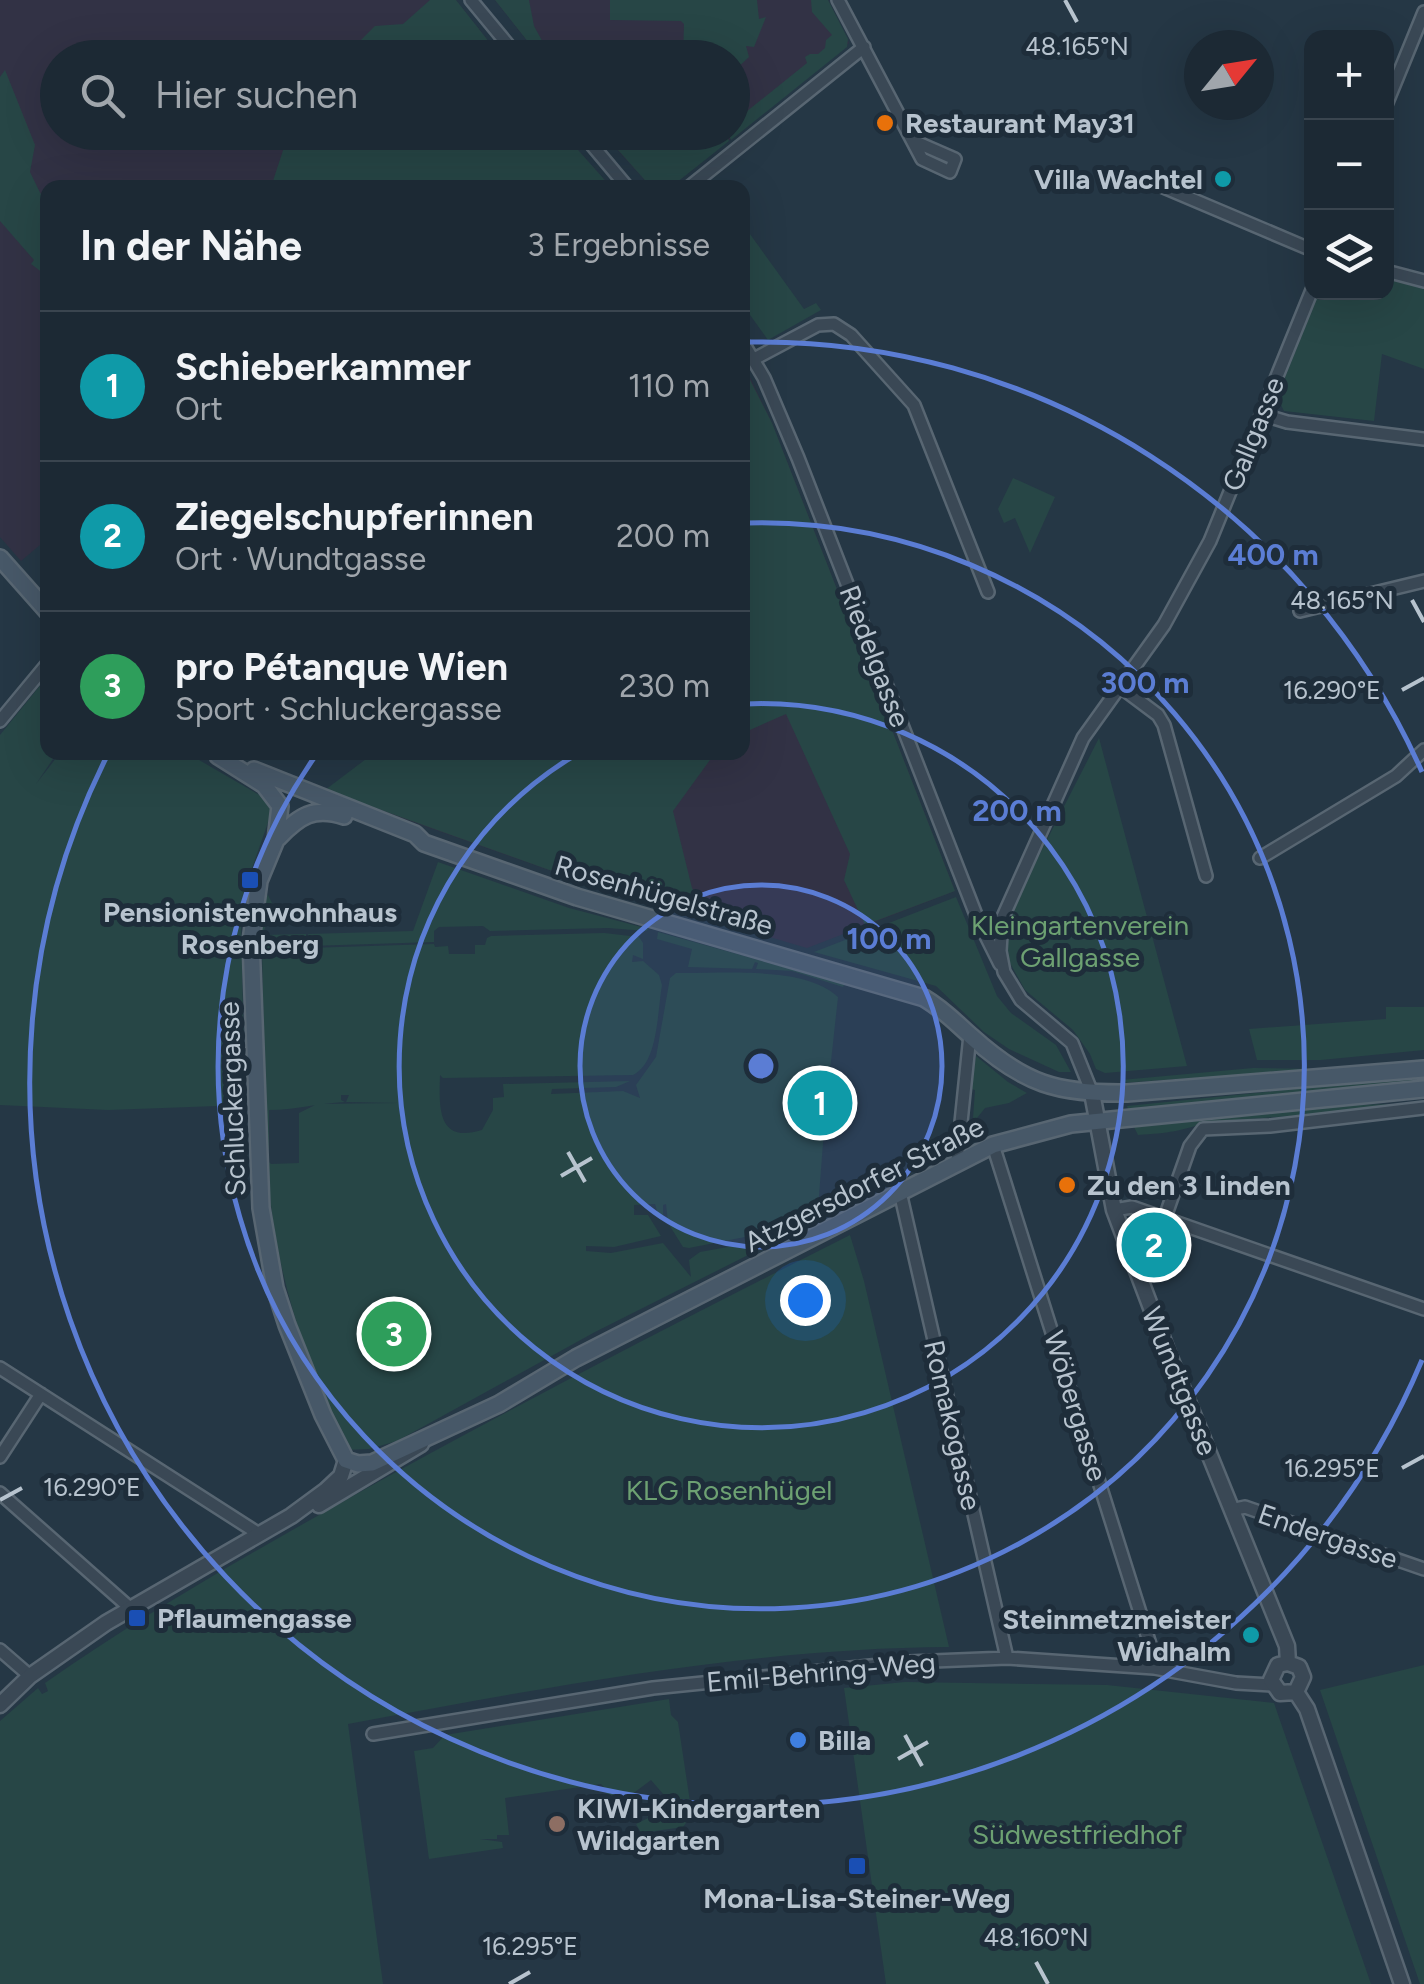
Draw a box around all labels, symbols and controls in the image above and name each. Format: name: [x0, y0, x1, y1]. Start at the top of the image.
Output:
north arrow: [1184, 30, 1274, 120]
map controls: [1304, 30, 1394, 300]
button: +: [1304, 30, 1394, 120]
text: 48.165°N: [1025, 31, 1129, 61]
search box: [40, 40, 750, 150]
icon: search: [75, 68, 130, 123]
text: Hier suchen: [155, 72, 358, 118]
place label: Restaurant May31: [905, 106, 1135, 140]
marker: Restaurant May31: [874, 112, 896, 134]
button: −: [1304, 120, 1394, 210]
place label: Villa Wachtel: [1034, 162, 1203, 196]
marker: Villa Wachtel: [1212, 168, 1234, 190]
button: layers: [1304, 210, 1394, 300]
text: In der Nähe: [80, 220, 302, 271]
text: 3 Ergebnisse: [527, 226, 710, 264]
text: Schieberkammer: [175, 344, 471, 390]
text: 1: [106, 367, 119, 405]
text: 110 m: [628, 367, 710, 405]
street label: Gallgasse: [1215, 372, 1291, 496]
text: Ort: [175, 390, 223, 428]
text: Ziegelschupferinnen: [175, 494, 534, 540]
text: 2: [103, 517, 122, 555]
text: 200 m: [616, 517, 710, 555]
text: 400 m: [1227, 536, 1319, 573]
text: Ort · Wundtgasse: [175, 540, 426, 578]
street label: Riedelgasse: [832, 580, 918, 732]
text: 48.165°N: [1290, 585, 1394, 615]
text: pro Pétanque Wien: [175, 644, 508, 690]
text: 300 m: [1101, 664, 1189, 701]
text: 3: [104, 667, 121, 705]
text: 230 m: [619, 667, 710, 705]
text: 16.290°E: [1283, 675, 1381, 705]
text: Sport · Schluckergasse: [175, 690, 502, 728]
text: 200 m: [972, 792, 1062, 829]
street label: Rosenhügelstraße: [551, 848, 777, 942]
marker: Pensionistenwohnhaus Rosenberg: [239, 869, 261, 891]
place label: Pensionistenwohnhaus Rosenberg: [103, 895, 397, 961]
park label: Kleingartenverein Gallgasse: [971, 908, 1189, 974]
text: 100 m: [847, 920, 931, 957]
street label: Schluckergasse: [212, 1001, 252, 1197]
centre of rings: [743, 1048, 779, 1084]
pin: 1: [788, 1066, 852, 1140]
street label: Atzgersdorfer Straße: [739, 1109, 989, 1259]
place label: Zu den 3 Linden: [1087, 1168, 1291, 1202]
marker: Zu den 3 Linden: [1056, 1174, 1078, 1196]
pin: 2: [1122, 1208, 1186, 1282]
your location: [780, 1275, 831, 1326]
pin: 3: [362, 1296, 426, 1372]
street label: Wundtgasse: [1135, 1302, 1225, 1460]
street label: Wöbergasse: [1037, 1327, 1115, 1485]
street label: Romakogasse: [917, 1337, 989, 1513]
text: 16.295°E: [1284, 1453, 1380, 1483]
text: 16.290°E: [43, 1472, 141, 1502]
park label: KLG Rosenhügel: [626, 1473, 832, 1507]
street label: Endergasse: [1254, 1496, 1402, 1576]
place label: Pflaumengasse: [157, 1601, 352, 1635]
place label: Steinmetzmeister Widhalm: [1002, 1602, 1231, 1668]
marker: Pflaumengasse: [126, 1607, 148, 1629]
marker: Steinmetzmeister Widhalm: [1240, 1624, 1262, 1646]
street label: Emil-Behring-Weg: [705, 1645, 937, 1699]
place label: Billa: [818, 1723, 871, 1757]
marker: Billa: [787, 1729, 809, 1751]
place label: KIWI-Kindergarten Wildgarten: [577, 1791, 820, 1857]
marker: KIWI-Kindergarten Wildgarten: [546, 1813, 568, 1835]
park label: Südwestfriedhof: [972, 1817, 1183, 1851]
marker: Mona-Lisa-Steiner-Weg: [846, 1855, 868, 1877]
place label: Mona-Lisa-Steiner-Weg: [703, 1881, 1011, 1915]
text: 48.160°N: [983, 1922, 1089, 1952]
text: 16.295°E: [482, 1931, 578, 1961]

